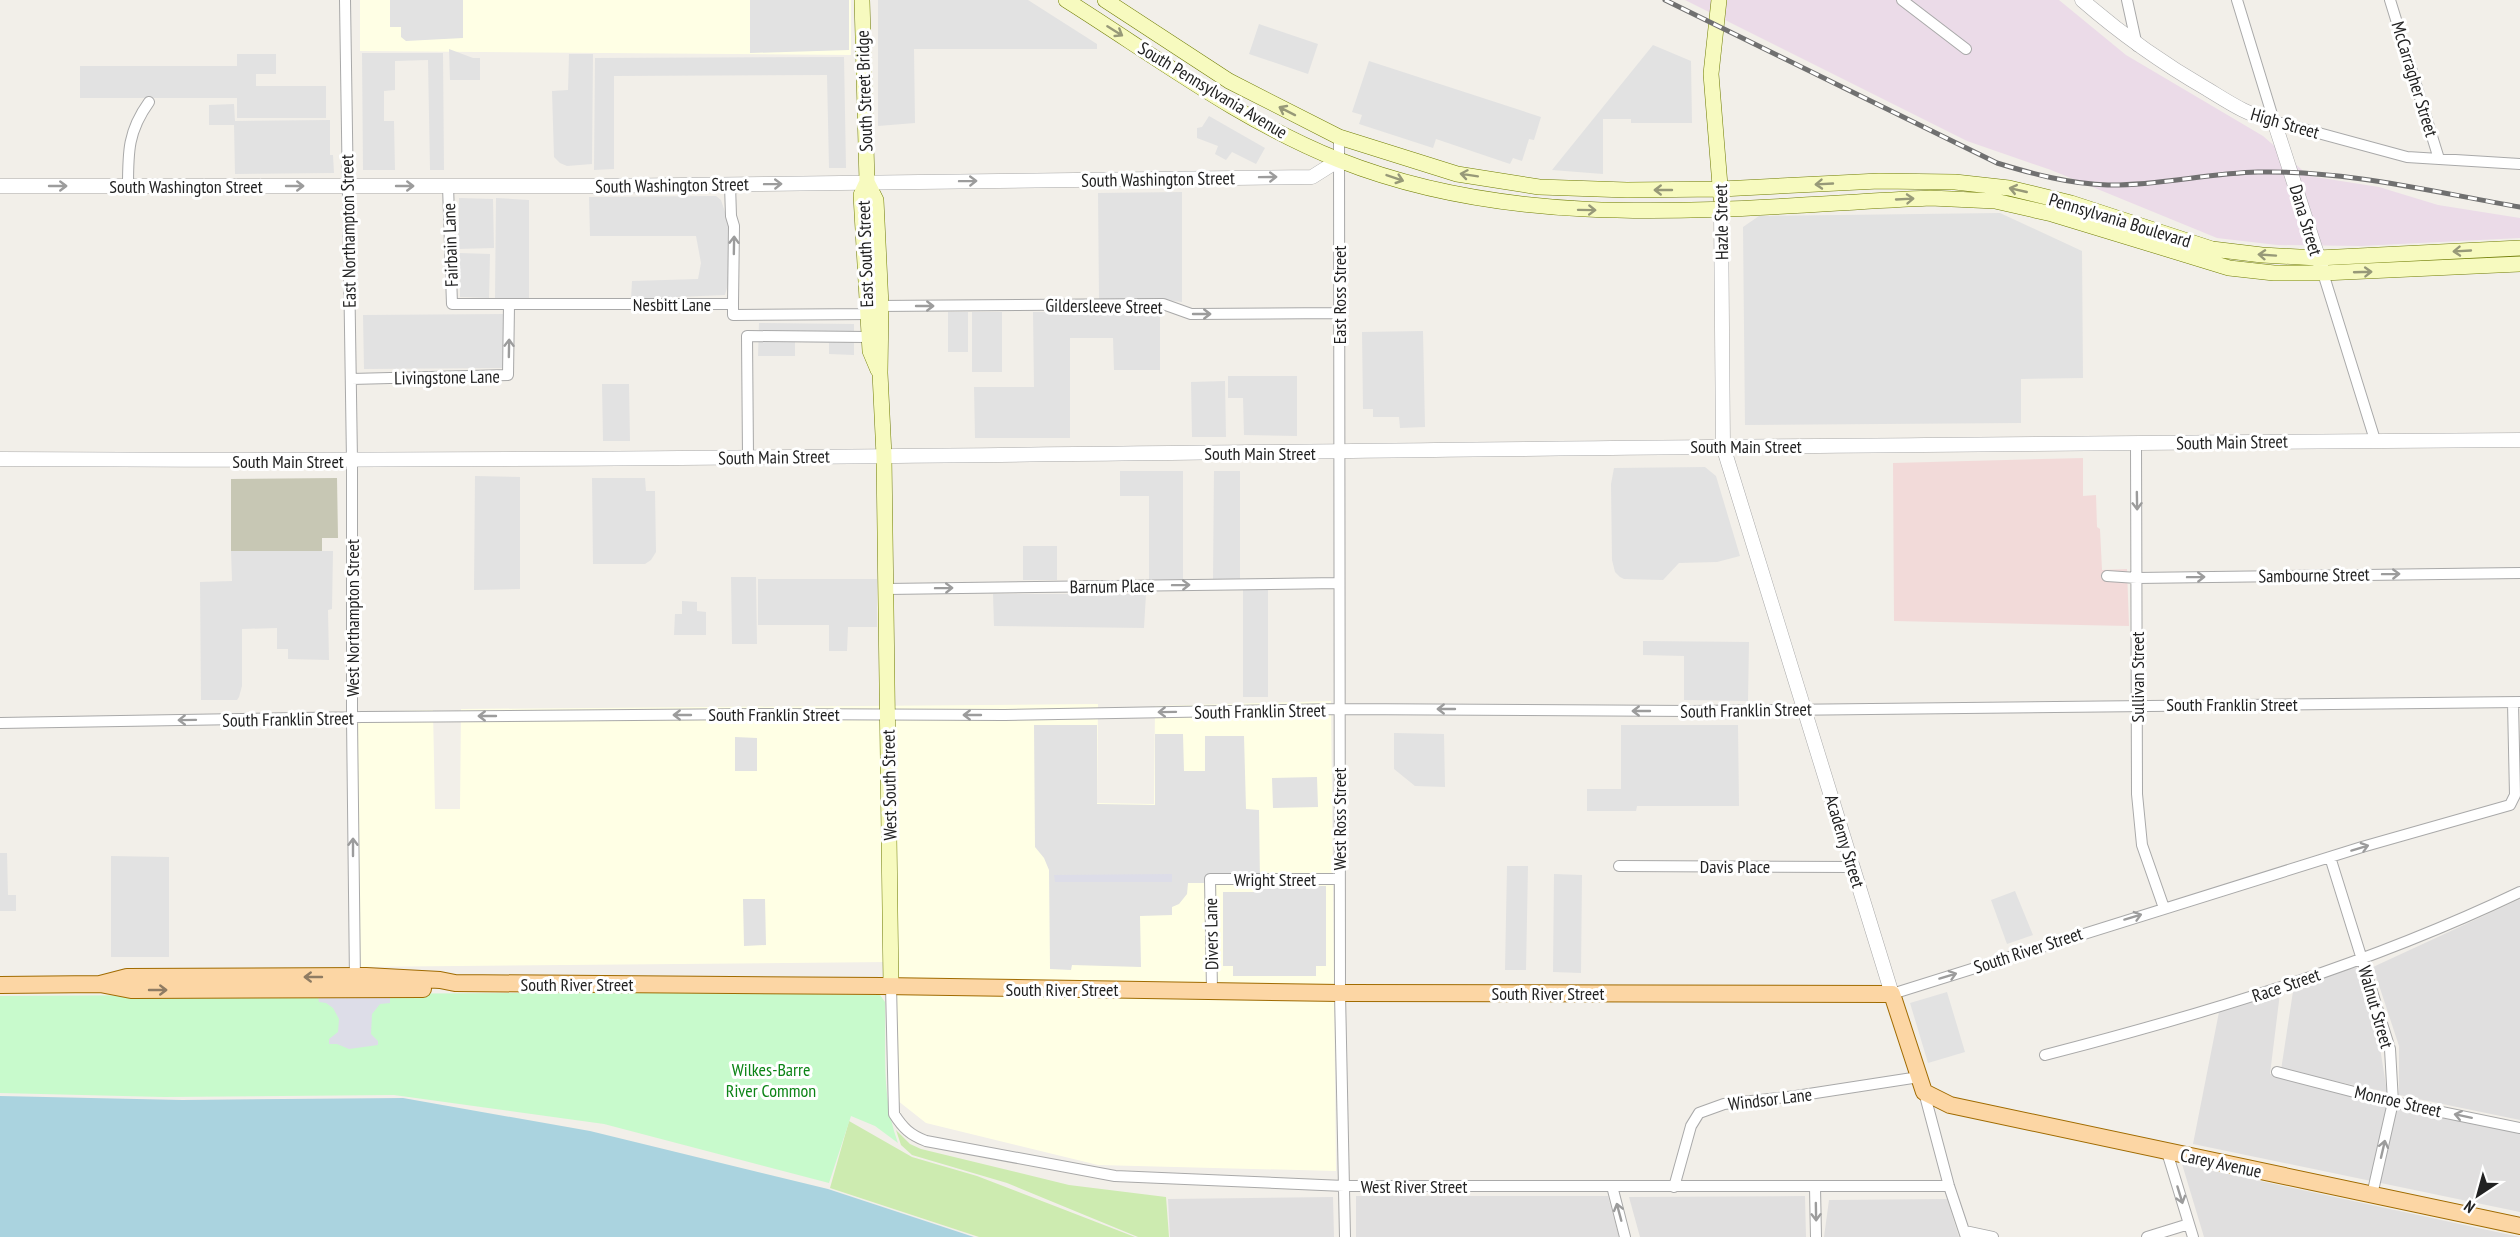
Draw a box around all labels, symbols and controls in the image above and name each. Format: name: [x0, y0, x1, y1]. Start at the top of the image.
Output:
street label: McCarragher Street: [2387, 19, 2443, 139]
one-way arrow: [1106, 26, 1123, 38]
street label: South Street Bridge: [850, 30, 878, 152]
street label: South Pennsylvania Avenue: [1134, 36, 1292, 144]
street label: High Street: [2248, 102, 2322, 144]
one-way arrow: [1278, 104, 1296, 116]
street label: East Northampton Street: [335, 154, 361, 308]
street label: South Washington Street: [1081, 166, 1235, 192]
one-way arrow: [1459, 170, 1479, 181]
one-way arrow: [1257, 171, 1277, 183]
street label: South Washington Street: [595, 172, 749, 198]
one-way arrow: [1385, 174, 1404, 185]
street label: South Washington Street: [109, 175, 263, 198]
one-way arrow: [958, 175, 978, 187]
one-way arrow: [763, 178, 783, 190]
one-way arrow: [1814, 178, 1834, 189]
one-way arrow: [48, 180, 68, 192]
one-way arrow: [285, 180, 305, 192]
one-way arrow: [395, 180, 415, 192]
street label: Dana Street: [2284, 182, 2328, 258]
one-way arrow: [1653, 184, 1673, 196]
street label: Hazle Street: [1709, 184, 1733, 260]
one-way arrow: [2009, 184, 2028, 196]
street label: Pennsylvania Boulevard: [2046, 187, 2194, 253]
one-way arrow: [1895, 193, 1915, 204]
street label: East South Street: [852, 200, 878, 308]
street label: Fairbain Lane: [437, 203, 463, 287]
one-way arrow: [1576, 204, 1596, 216]
one-way arrow: [728, 236, 740, 256]
one-way arrow: [2452, 245, 2472, 256]
street label: East Ross Street: [1328, 246, 1351, 344]
one-way arrow: [2257, 249, 2277, 260]
one-way arrow: [2353, 266, 2373, 277]
street label: Nesbitt Lane: [633, 293, 711, 316]
street label: Gildersleeve Street: [1045, 293, 1163, 319]
one-way arrow: [915, 300, 935, 312]
one-way arrow: [1192, 308, 1212, 320]
one-way arrow: [503, 339, 515, 359]
street label: Livingstone Lane: [394, 365, 500, 389]
street label: South Main Street: [2176, 430, 2288, 454]
street label: South Main Street: [1690, 435, 1802, 458]
street label: South Main Street: [1204, 442, 1316, 465]
street label: South Main Street: [718, 445, 830, 469]
street label: South Main Street: [232, 450, 344, 473]
one-way arrow: [2131, 491, 2143, 511]
street label: West Northampton Street: [341, 539, 364, 697]
street label: Sambourne Street: [2258, 563, 2370, 587]
one-way arrow: [2380, 568, 2400, 580]
one-way arrow: [2185, 571, 2205, 583]
street label: Barnum Place: [1069, 574, 1155, 598]
one-way arrow: [1171, 579, 1191, 591]
one-way arrow: [934, 582, 954, 594]
street label: Sullivan Street: [2126, 631, 2149, 722]
street label: South Franklin Street: [2166, 693, 2298, 716]
street label: South Franklin Street: [1680, 697, 1812, 723]
street label: South Franklin Street: [1194, 698, 1326, 724]
street label: South Franklin Street: [708, 703, 840, 726]
one-way arrow: [1436, 703, 1456, 715]
one-way arrow: [1631, 705, 1651, 717]
street label: South Franklin Street: [222, 706, 354, 732]
one-way arrow: [1158, 706, 1178, 718]
one-way arrow: [672, 709, 692, 721]
one-way arrow: [963, 709, 983, 721]
one-way arrow: [477, 710, 497, 722]
one-way arrow: [177, 714, 197, 726]
street label: West South Street: [877, 729, 901, 841]
street label: West Ross Street: [1328, 768, 1351, 870]
street label: Academy Street: [1820, 792, 1870, 890]
one-way arrow: [347, 837, 359, 857]
one-way arrow: [2350, 842, 2369, 853]
street label: Davis Place: [1700, 855, 1770, 878]
street label: Wright Street: [1234, 868, 1316, 891]
street label: Divers Lane: [1199, 898, 1223, 970]
one-way arrow: [2123, 911, 2142, 922]
street label: South River Street: [1971, 922, 2085, 978]
street label: Race Street: [2249, 963, 2323, 1007]
street label: Walnut Street: [2353, 963, 2399, 1051]
one-way arrow: [1938, 970, 1957, 981]
one-way arrow: [304, 971, 324, 983]
street label: South River Street: [521, 973, 634, 996]
street label: South River Street: [1006, 978, 1119, 1001]
street label: South River Street: [1492, 982, 1605, 1005]
one-way arrow: [148, 984, 168, 996]
park label: Wilkes-Barre River Common: [726, 1058, 816, 1102]
street label: Monroe Street: [2352, 1080, 2444, 1122]
street label: Windsor Lane: [1727, 1082, 1813, 1116]
one-way arrow: [2453, 1110, 2473, 1121]
one-way arrow: [2377, 1139, 2389, 1158]
street label: Carey Avenue: [2178, 1143, 2264, 1183]
north arrow: [2448, 1165, 2508, 1225]
street label: West River Street: [1361, 1175, 1467, 1198]
one-way arrow: [2175, 1185, 2186, 1204]
text: N: [2460, 1197, 2479, 1218]
one-way arrow: [1810, 1201, 1821, 1221]
one-way arrow: [1612, 1203, 1624, 1222]

